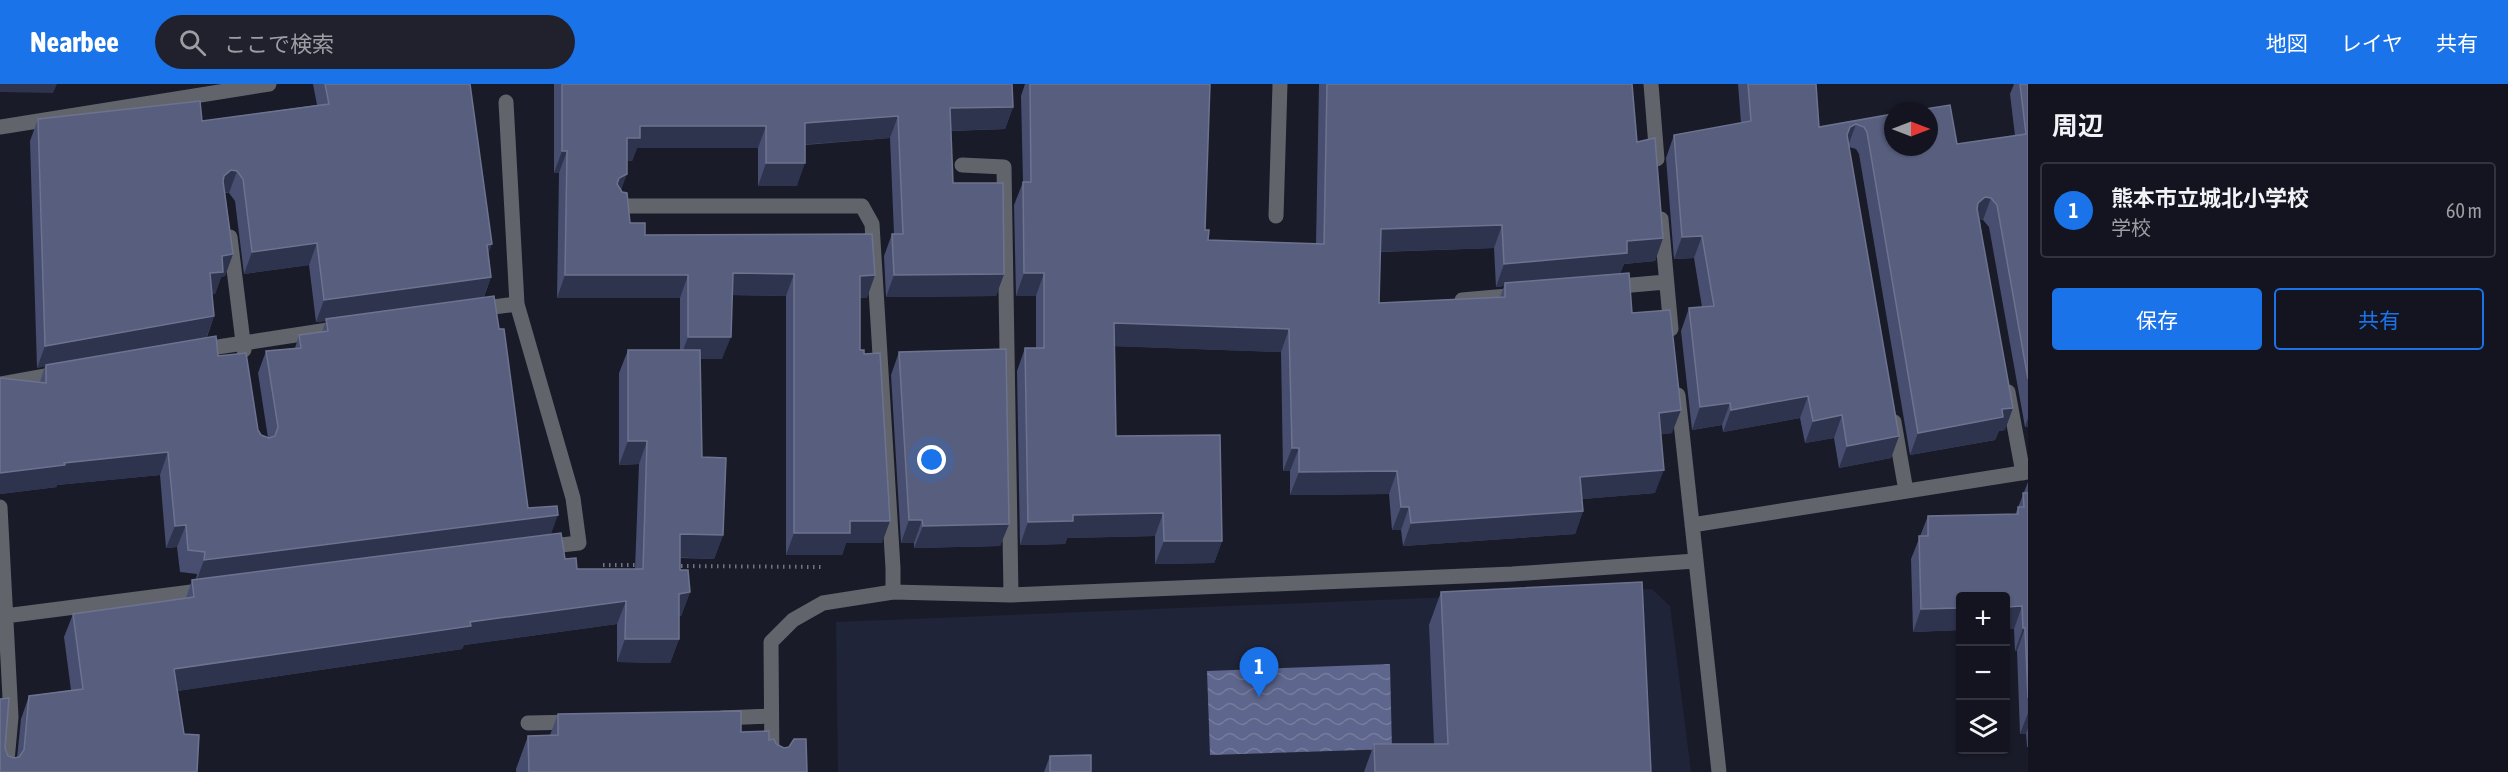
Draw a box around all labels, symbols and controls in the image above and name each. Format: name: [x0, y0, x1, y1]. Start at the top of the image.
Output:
search box: [155, 15, 575, 69]
text: Nearbee: [30, 26, 119, 58]
icon: search: [176, 26, 209, 59]
text: ここで検索: [224, 31, 334, 57]
text: 地図: [2266, 31, 2308, 55]
text: レイヤ: [2341, 31, 2403, 55]
text: 共有: [2436, 31, 2478, 55]
north arrow: [1884, 102, 1938, 156]
text: 周辺: [2052, 111, 2104, 141]
text: 熊本市立城北小学校: [2111, 185, 2309, 211]
text: 1: [2069, 199, 2078, 222]
text: 60 m: [2446, 199, 2482, 222]
text: 学校: [2111, 216, 2151, 239]
button: 保存: [2052, 288, 2262, 350]
button: 共有: [2274, 288, 2484, 350]
your location: [917, 445, 946, 474]
map controls: [1956, 592, 2010, 754]
button: +: [1956, 592, 2010, 646]
button: −: [1956, 646, 2010, 700]
pin: 1: [1240, 648, 1278, 697]
button: layers: [1956, 700, 2010, 754]

